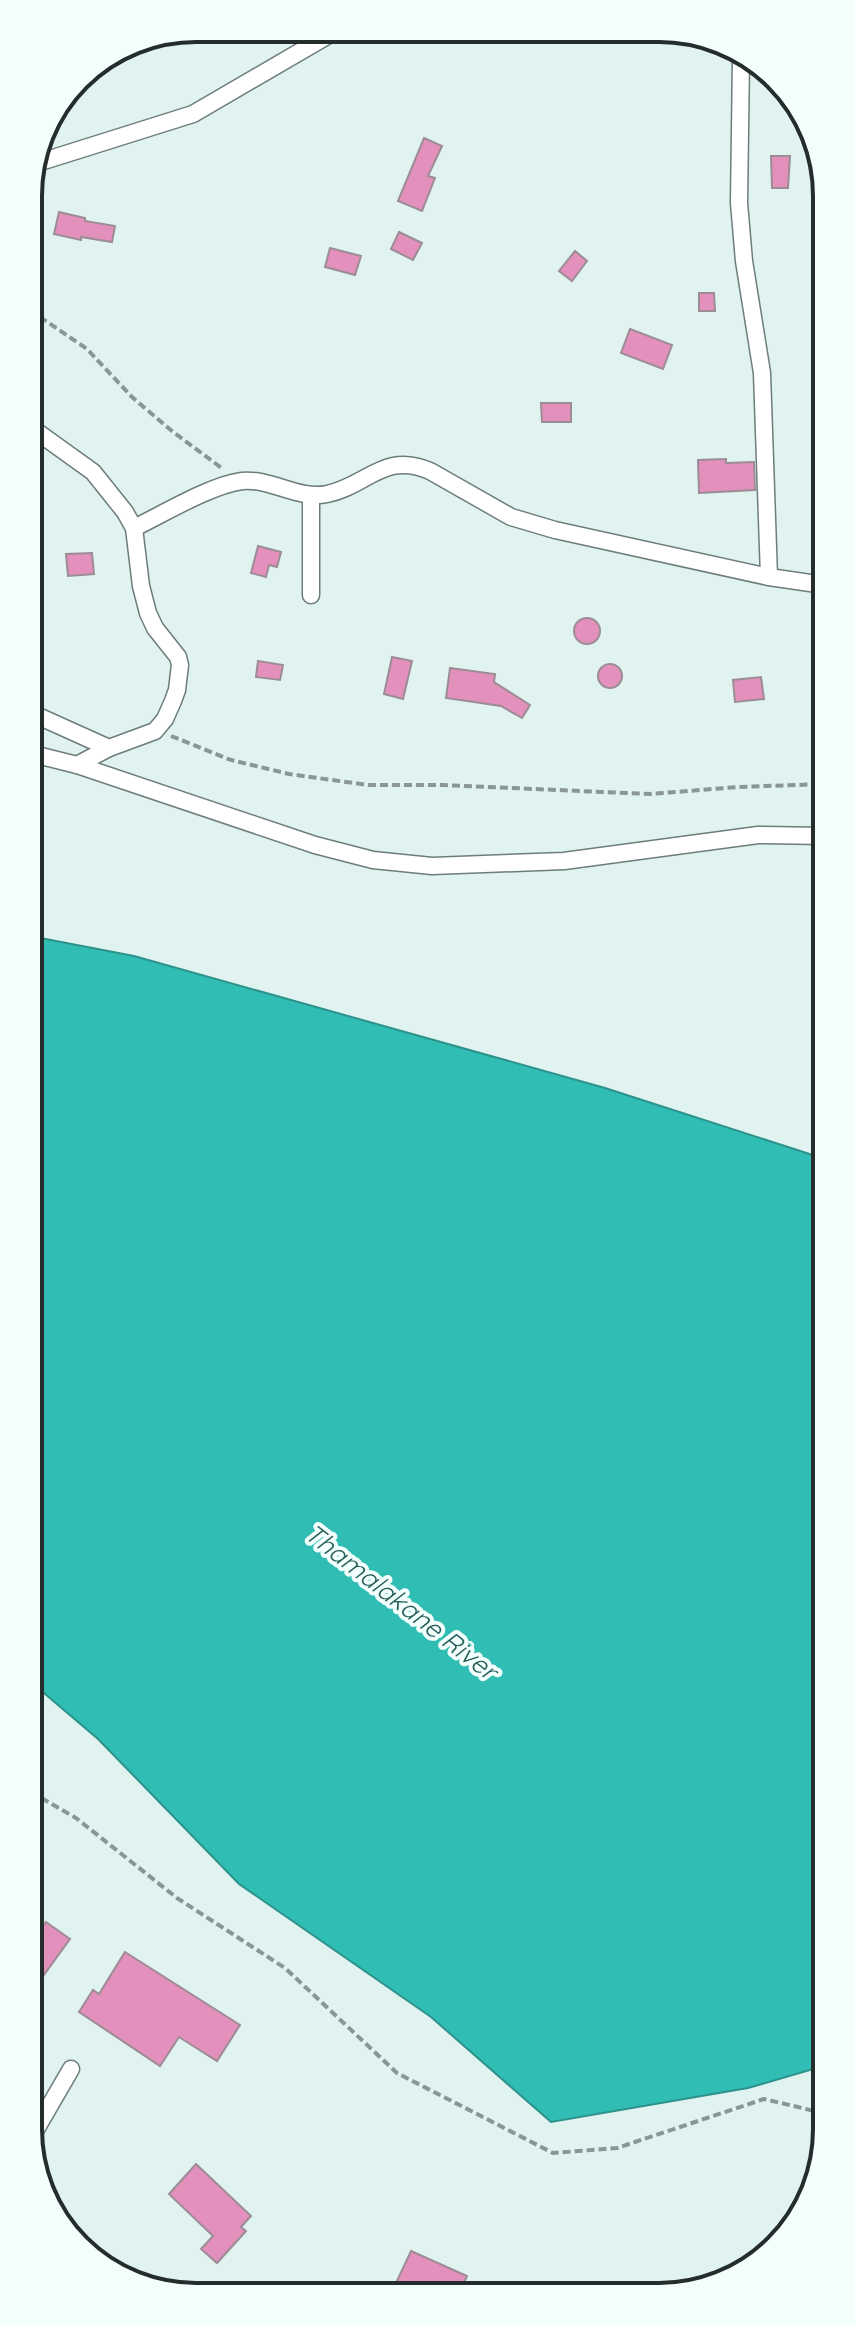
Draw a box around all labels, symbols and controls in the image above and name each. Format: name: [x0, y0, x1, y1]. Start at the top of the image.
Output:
water label: Thamalakane River: [299, 1516, 506, 1689]

